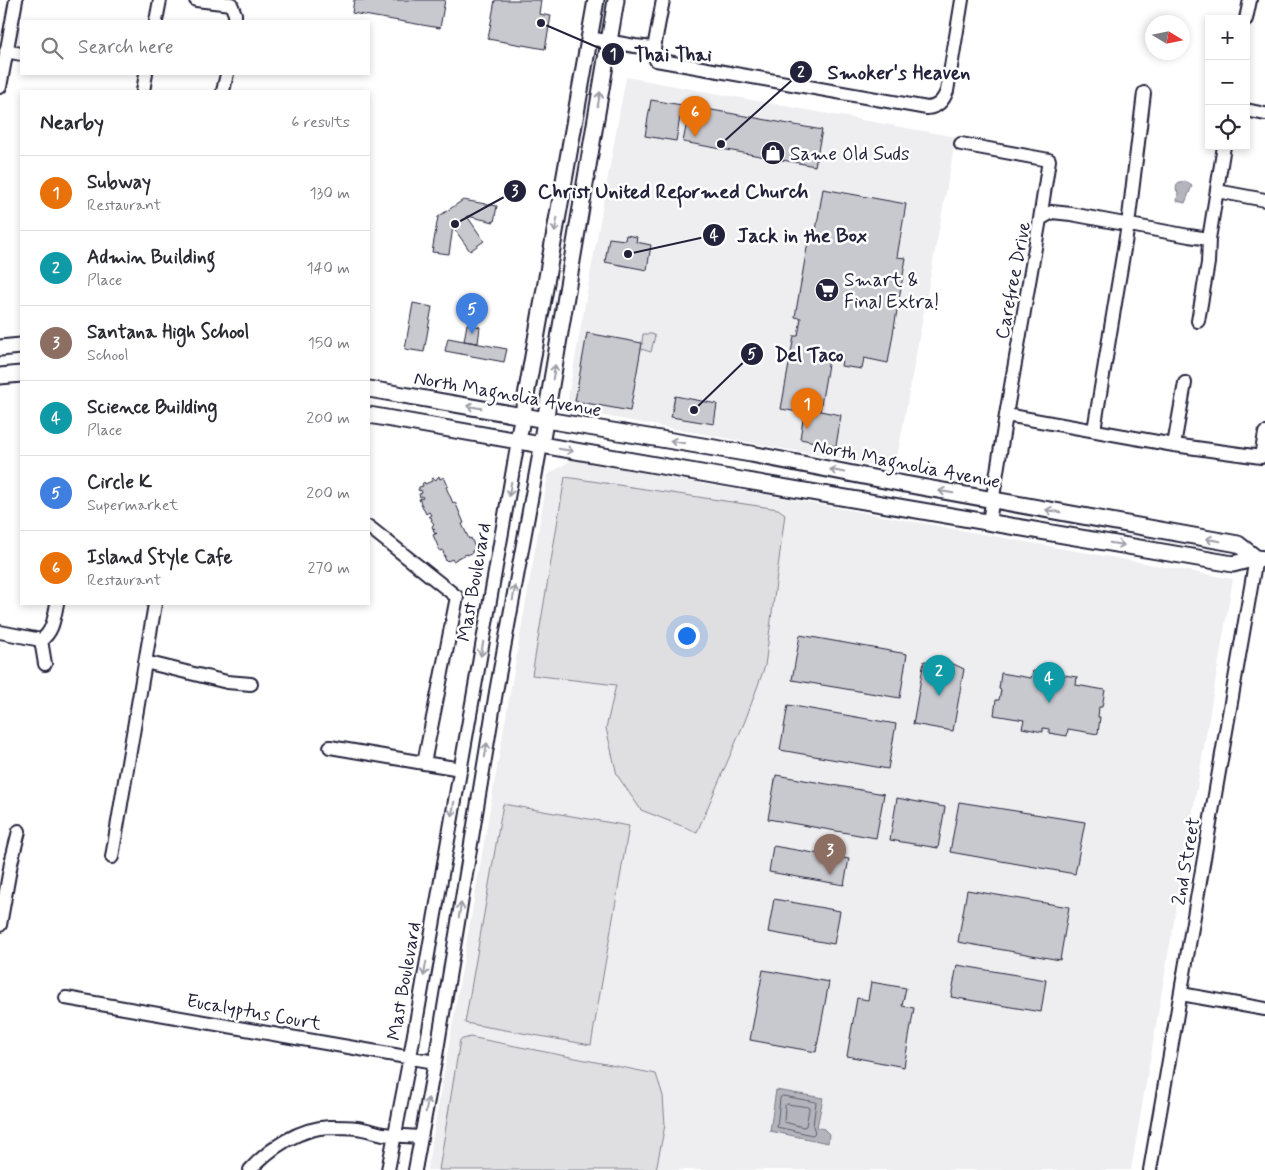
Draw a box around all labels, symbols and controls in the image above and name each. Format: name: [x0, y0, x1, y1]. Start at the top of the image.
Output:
north arrow: [1145, 15, 1190, 60]
map controls: [1205, 15, 1250, 150]
button: +: [1205, 15, 1250, 60]
search box: [20, 20, 370, 75]
icon: search: [38, 34, 66, 62]
text: Search here: [78, 35, 174, 60]
callout: Thai Thai: [600, 36, 722, 71]
text: Thai Thai: [634, 42, 712, 69]
text: 1: [610, 45, 616, 65]
callout: Smoker's Heaven: [788, 54, 985, 89]
text: Smoker's Heaven: [828, 60, 970, 87]
button: −: [1205, 60, 1250, 105]
text: 2: [797, 63, 805, 83]
one-way arrow: [595, 91, 605, 107]
pin: 6: [679, 96, 711, 137]
button: locate: [1205, 105, 1250, 150]
text: Nearby: [40, 109, 104, 137]
text: 6 results: [291, 112, 350, 133]
shop icon: Same Old Suds: [760, 140, 786, 166]
place label: Same Old Suds: [790, 142, 910, 167]
text: Subway: [87, 170, 151, 195]
callout: Christ United Reformed Church: [502, 173, 818, 208]
text: Christ United Reformed Church: [538, 179, 809, 208]
text: 3: [512, 182, 519, 202]
text: 1: [52, 183, 60, 204]
text: 130 m: [309, 183, 350, 204]
text: Restaurant: [87, 195, 161, 216]
one-way arrow: [551, 217, 561, 233]
callout: Jack in the Box: [702, 217, 877, 252]
street label: Carefree Drive: [990, 219, 1037, 341]
text: Jack in the Box: [737, 223, 867, 250]
text: 4: [710, 226, 719, 246]
text: Admin Building: [87, 245, 215, 270]
text: 2: [52, 258, 60, 279]
text: 140 m: [306, 258, 350, 279]
place label: Smart & Final Extra!: [844, 268, 939, 315]
text: Place: [87, 270, 122, 291]
supermarket icon: Smart & Final Extra!: [814, 277, 840, 303]
pin: 5: [456, 293, 488, 334]
text: Santana High School: [87, 320, 249, 345]
text: 3: [52, 333, 60, 354]
text: 150 m: [308, 333, 350, 354]
callout: Del Taco: [740, 337, 854, 372]
text: Del Taco: [774, 342, 844, 369]
text: School: [87, 345, 128, 366]
text: 5: [747, 345, 757, 365]
one-way arrow: [549, 364, 559, 380]
street label: North Magnolia Avenue: [412, 366, 603, 426]
pin: 1: [791, 388, 823, 429]
text: Science Building: [87, 395, 217, 420]
one-way arrow: [467, 402, 483, 412]
text: 4: [51, 408, 61, 429]
text: 200 m: [306, 408, 350, 429]
text: Place: [87, 420, 122, 441]
street label: North Magnolia Avenue: [811, 434, 1002, 498]
one-way arrow: [670, 436, 686, 446]
one-way arrow: [558, 445, 574, 455]
one-way arrow: [829, 466, 845, 475]
text: Circle K: [87, 470, 152, 495]
one-way arrow: [504, 481, 514, 497]
text: 5: [51, 483, 61, 504]
text: 200 m: [306, 483, 350, 504]
one-way arrow: [938, 486, 954, 496]
text: Supermarket: [87, 495, 178, 516]
one-way arrow: [1045, 505, 1061, 515]
street label: Mast Boulevard: [452, 521, 497, 644]
one-way arrow: [1205, 534, 1221, 544]
one-way arrow: [1109, 540, 1125, 550]
text: Island Style Cafe: [87, 545, 232, 570]
text: 6: [52, 558, 60, 579]
text: 270 m: [307, 558, 350, 579]
text: Restaurant: [87, 570, 161, 591]
one-way arrow: [510, 585, 520, 601]
your location: [674, 623, 700, 649]
one-way arrow: [476, 641, 486, 657]
pin: 2: [923, 655, 955, 696]
pin: 4: [1033, 662, 1065, 703]
one-way arrow: [482, 742, 492, 758]
one-way arrow: [448, 801, 458, 817]
street label: 2nd Street: [1166, 815, 1207, 907]
pin: 3: [814, 834, 846, 875]
one-way arrow: [455, 902, 465, 918]
street label: Mast Boulevard: [382, 920, 427, 1043]
one-way arrow: [420, 961, 430, 977]
street label: Eucalyptus Court: [184, 988, 323, 1037]
one-way arrow: [423, 1097, 433, 1113]

